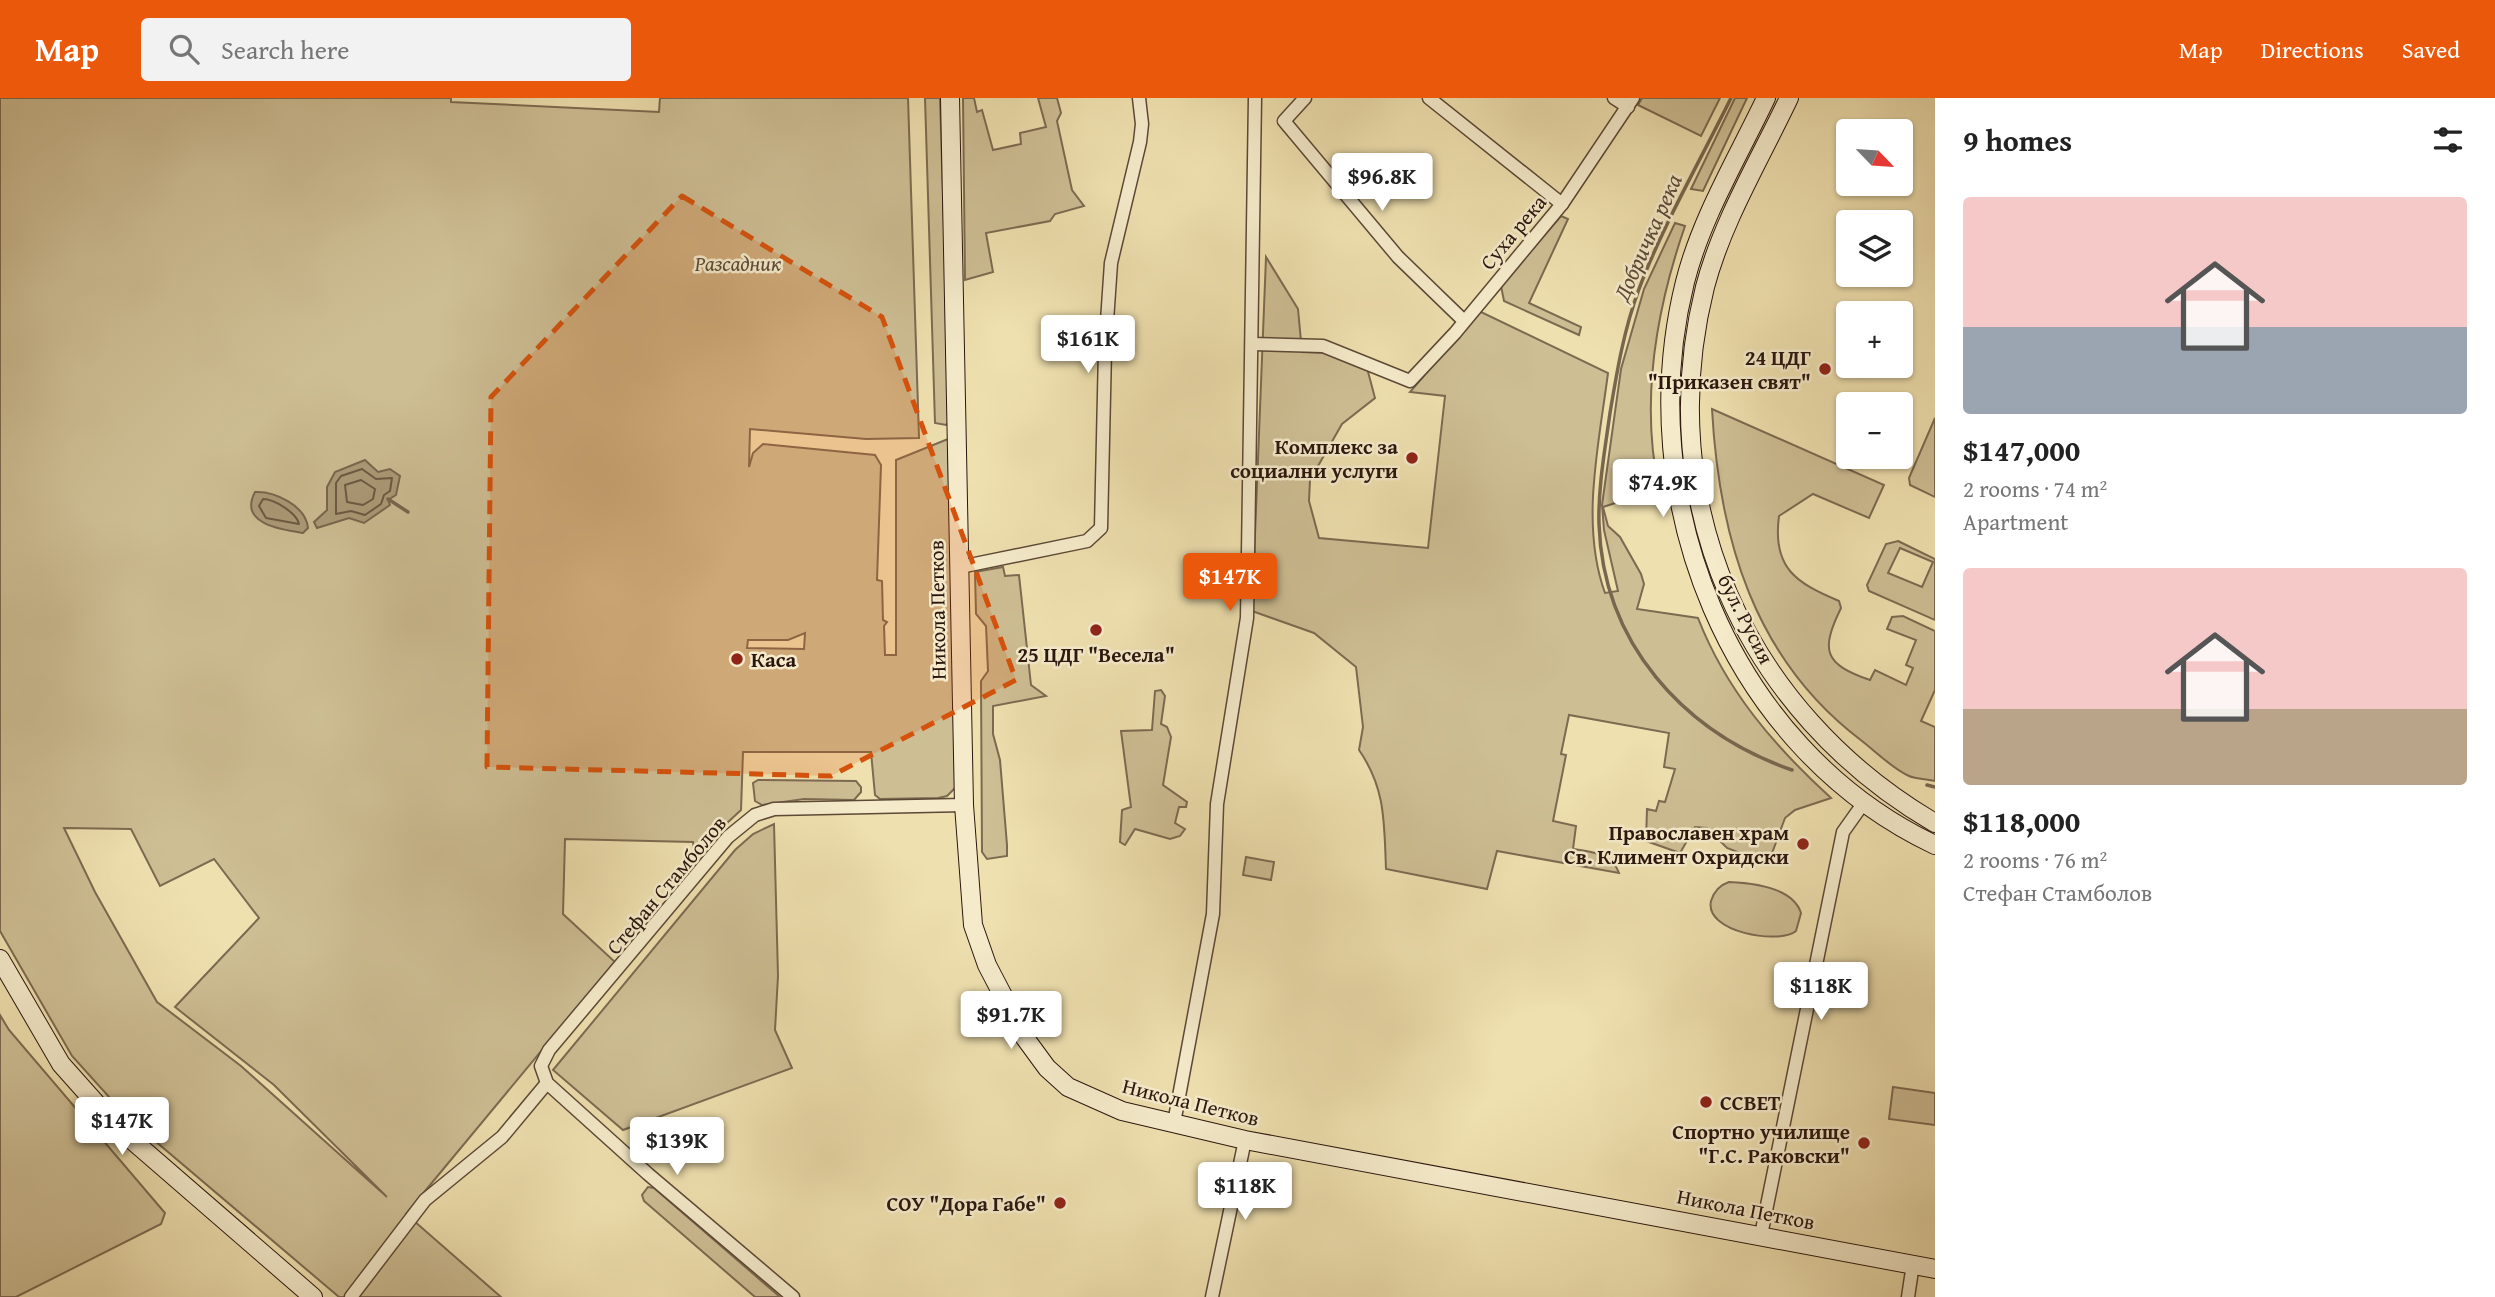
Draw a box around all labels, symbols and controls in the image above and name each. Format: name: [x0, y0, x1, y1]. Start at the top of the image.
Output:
search box: [141, 18, 631, 81]
text: Map: [35, 25, 99, 73]
icon: search: [165, 30, 203, 68]
text: Search here: [221, 30, 349, 69]
text: Map: [2179, 32, 2223, 67]
text: Directions: [2261, 32, 2364, 67]
text: Saved: [2402, 32, 2460, 67]
text: 9 homes: [1963, 118, 2072, 162]
north arrow: [1836, 119, 1913, 196]
map controls: [1836, 119, 1913, 469]
icon: filters: [2429, 121, 2467, 159]
pin: $96.8K: [1325, 153, 1439, 213]
text: $96.8K: [1348, 159, 1416, 192]
water label: Добричка река: [1604, 168, 1690, 308]
street label: Суха река: [1472, 188, 1554, 276]
button: layers: [1836, 210, 1913, 287]
icon: home: [2152, 243, 2278, 369]
park label: Разсадник: [694, 248, 781, 279]
button: +: [1836, 301, 1913, 378]
pin: $161K: [1039, 316, 1137, 375]
text: $161K: [1057, 321, 1119, 354]
place label: 24 ЦДГ "Приказен свят": [1648, 342, 1811, 397]
marker: 24 ЦДГ "Приказен свят": [1817, 361, 1833, 377]
button: −: [1836, 392, 1913, 469]
text: $147,000: [1963, 428, 2080, 472]
place label: Комплекс за социални услуги: [1230, 431, 1398, 486]
marker: Комплекс за социални услуги: [1404, 450, 1420, 466]
pin: $74.9K: [1606, 460, 1720, 519]
text: $74.9K: [1629, 465, 1697, 498]
text: 2 rooms · 74 m²: [1963, 472, 2107, 505]
text: Apartment: [1963, 505, 2068, 538]
street label: Никола Петков: [920, 540, 954, 680]
pin: $147K: [1181, 554, 1279, 613]
text: $147K: [1199, 559, 1261, 592]
street label: бул. Русия: [1710, 569, 1782, 670]
icon: home: [2152, 614, 2278, 740]
marker: 25 ЦДГ "Весела": [1088, 622, 1104, 638]
place label: 25 ЦДГ "Весела": [1017, 639, 1175, 670]
place label: Каса: [751, 644, 797, 675]
marker: Каса: [729, 651, 745, 667]
text: $118,000: [1963, 799, 2080, 843]
street label: Стефан Стамболов: [599, 809, 733, 961]
place label: Православен храм Св. Климент Охридски: [1564, 817, 1789, 872]
marker: Православен храм Св. Климент Охридски: [1795, 836, 1811, 852]
text: 2 rooms · 76 m²: [1963, 843, 2107, 876]
text: Стефан Стамболов: [1963, 876, 2152, 909]
pin: $118K: [1772, 962, 1870, 1022]
text: $118K: [1790, 968, 1852, 1001]
pin: $91.7K: [954, 992, 1068, 1051]
text: $91.7K: [977, 997, 1045, 1030]
street label: Никола Петков: [1119, 1070, 1263, 1134]
place label: ССВЕТ: [1720, 1087, 1781, 1118]
marker: ССВЕТ: [1698, 1094, 1714, 1110]
pin: $147K: [73, 1098, 171, 1157]
text: $147K: [91, 1103, 153, 1136]
place label: Спортно училище "Г.С. Раковски": [1672, 1116, 1850, 1171]
pin: $139K: [628, 1118, 726, 1177]
text: $139K: [646, 1123, 708, 1156]
marker: Спортно училище "Г.С. Раковски": [1856, 1135, 1872, 1151]
pin: $118K: [1196, 1162, 1294, 1222]
text: $118K: [1214, 1168, 1276, 1201]
street label: Никола Петков: [1674, 1180, 1818, 1238]
place label: СОУ "Дора Габе": [887, 1188, 1046, 1219]
marker: СОУ "Дора Габе": [1052, 1195, 1068, 1211]

